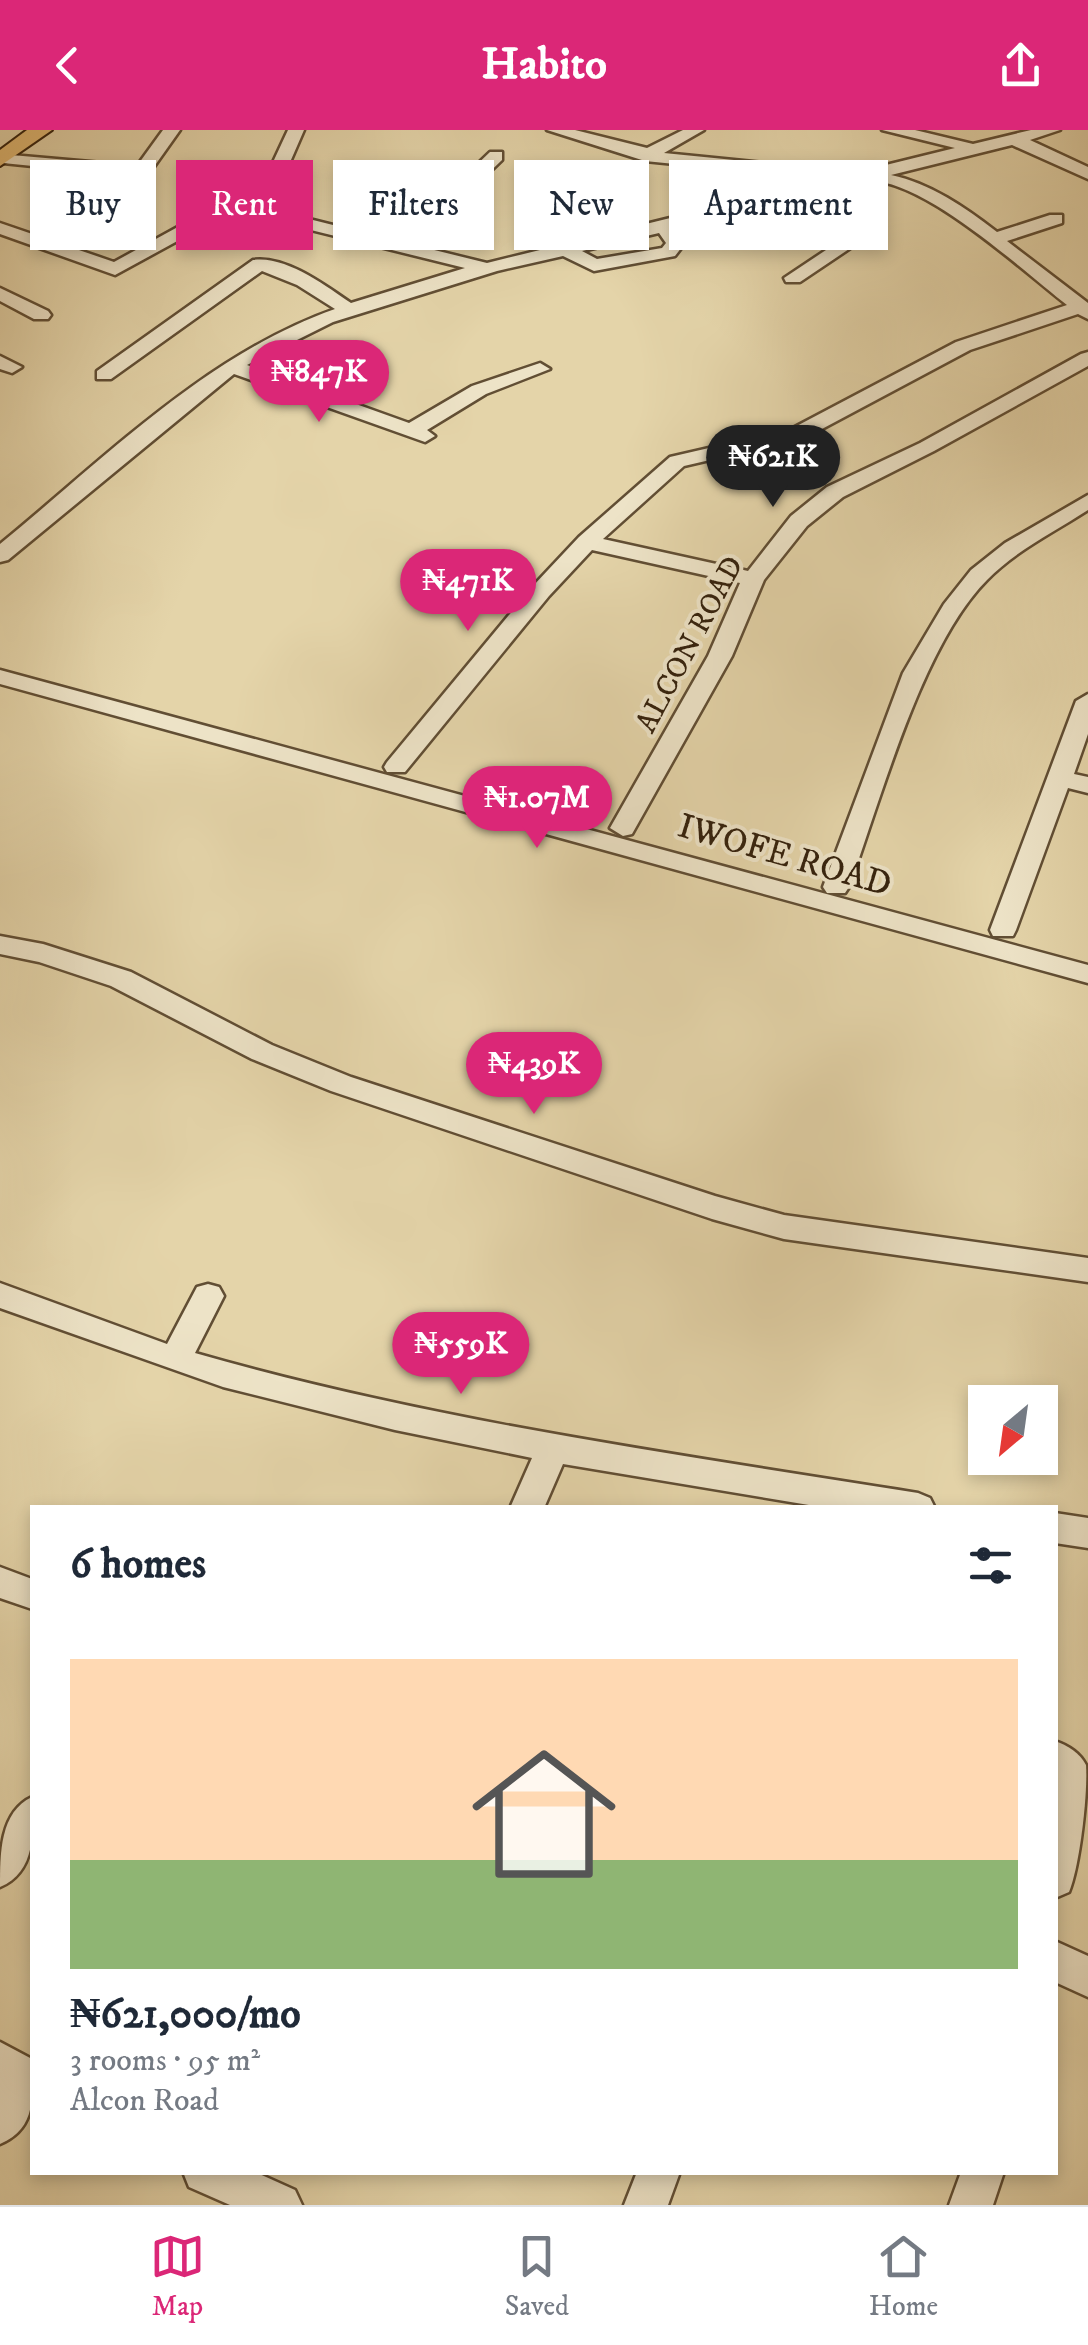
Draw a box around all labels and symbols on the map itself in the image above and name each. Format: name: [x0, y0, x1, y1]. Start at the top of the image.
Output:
pin: ₦847K: [249, 340, 389, 425]
pin: ₦621K: [703, 425, 843, 510]
pin: ₦471K: [398, 549, 538, 634]
street label: ALCON ROAD: [628, 550, 752, 739]
pin: ₦1.07M: [456, 766, 618, 851]
street label: IWOFE ROAD: [673, 804, 896, 907]
pin: ₦439K: [464, 1032, 604, 1117]
pin: ₦559K: [391, 1312, 531, 1397]
north arrow: [968, 1385, 1058, 1475]

